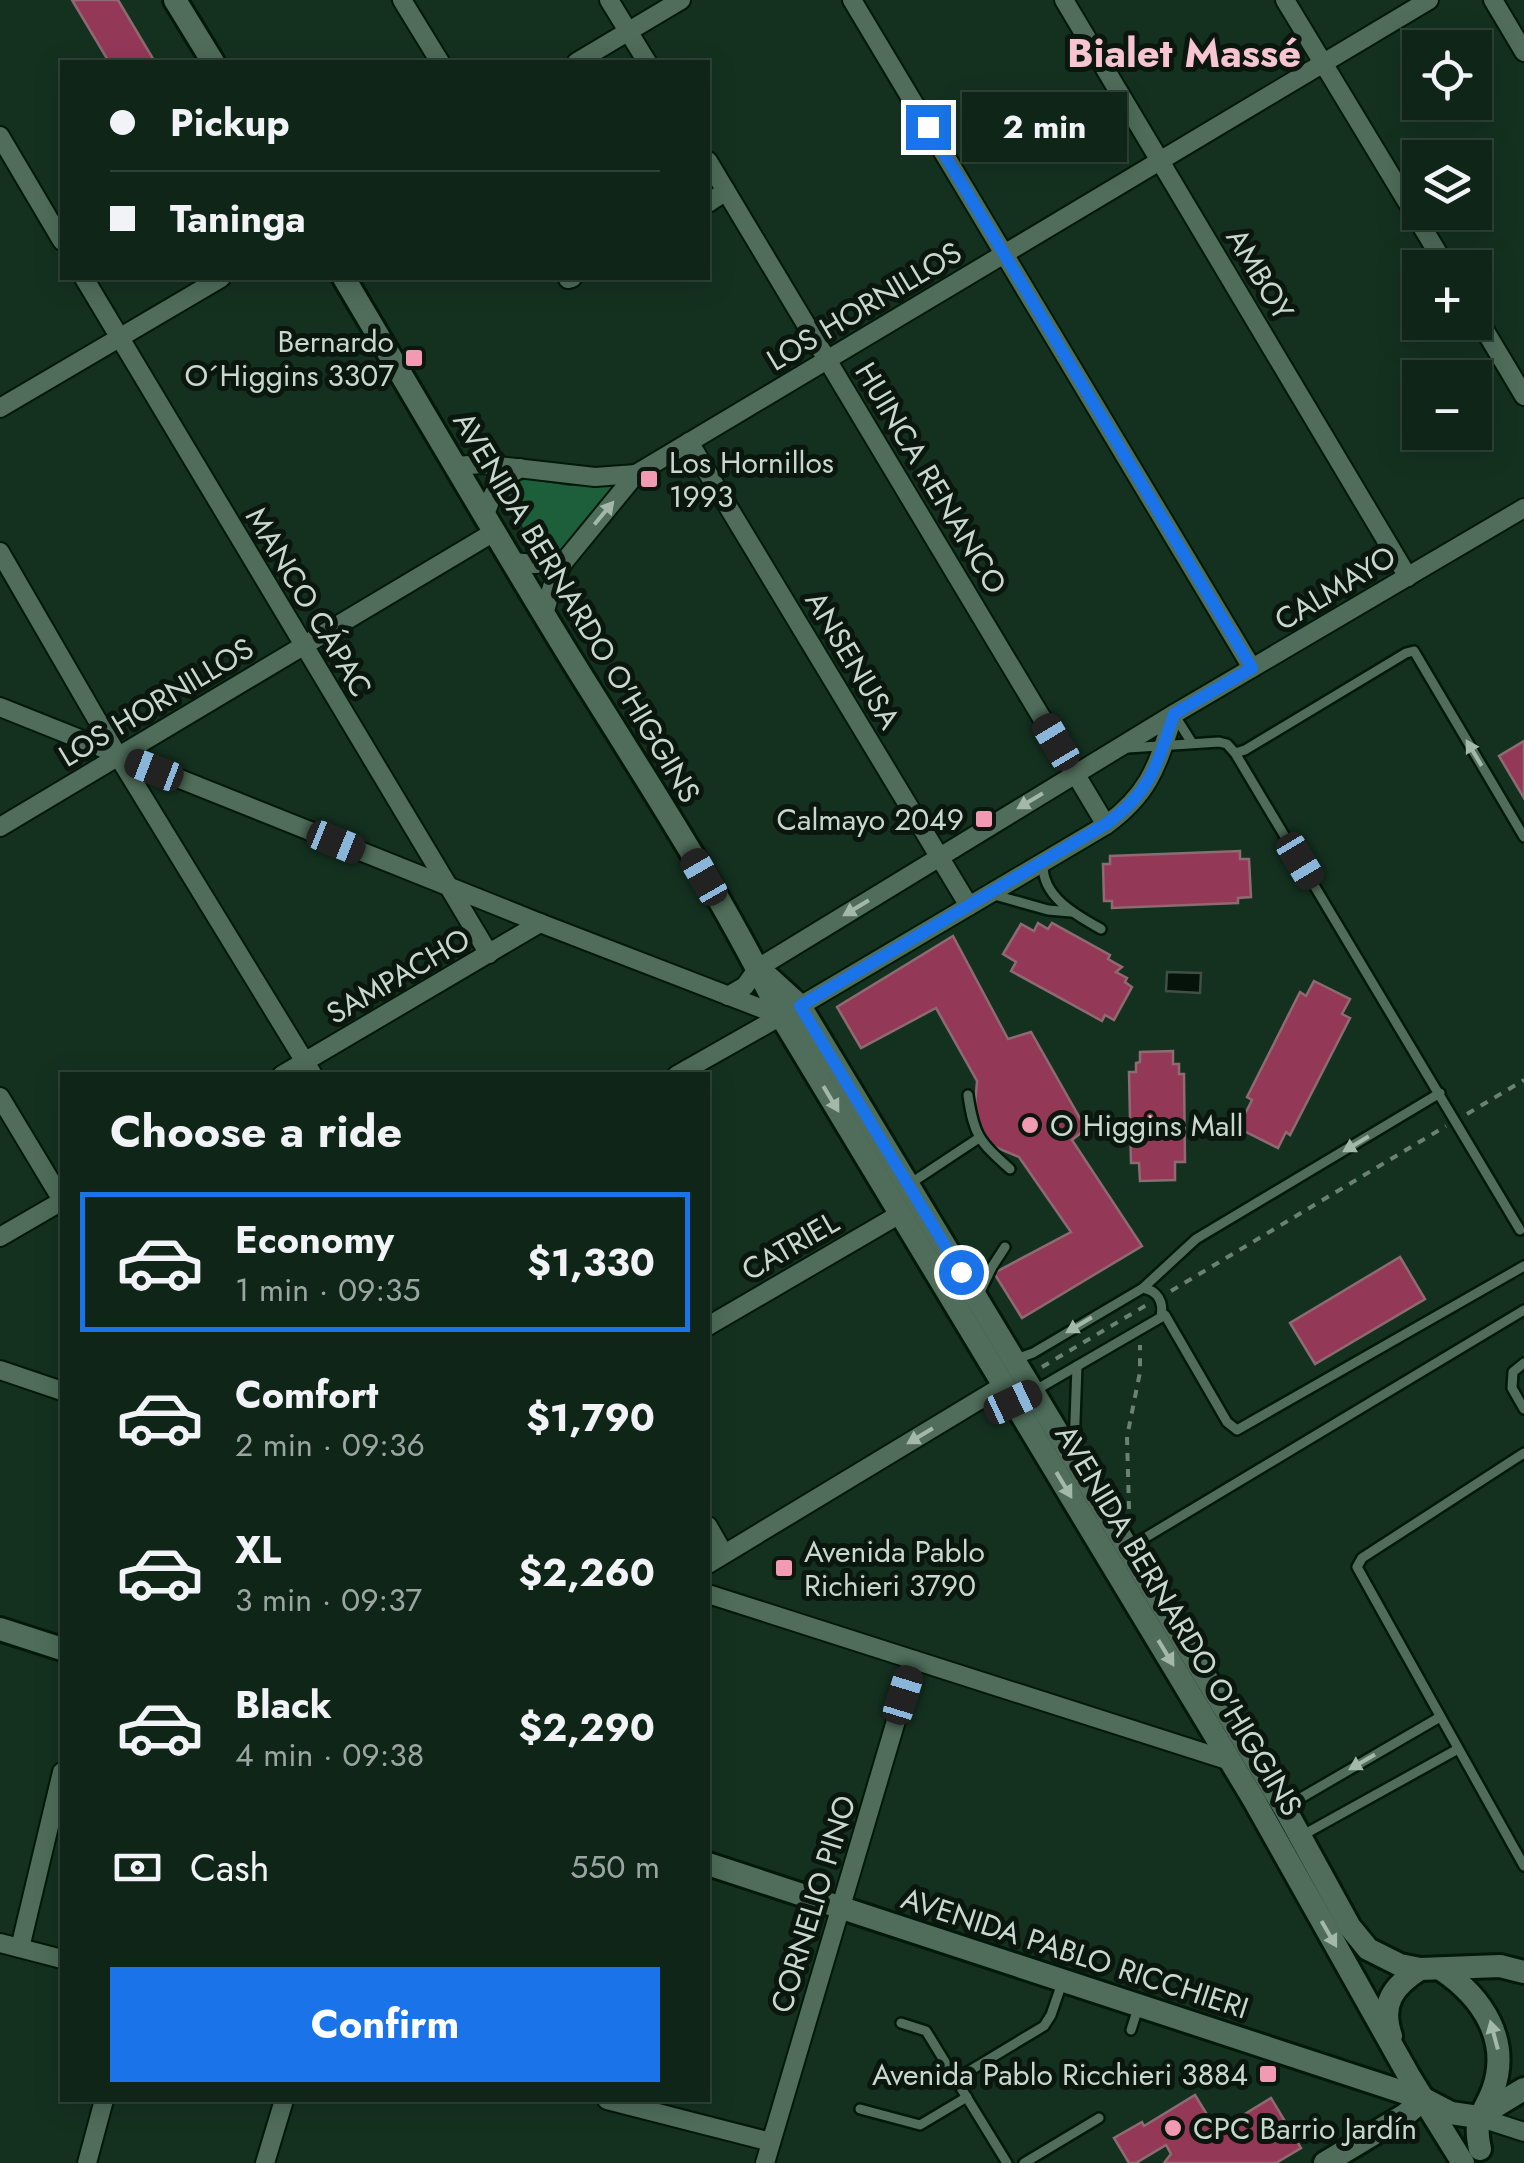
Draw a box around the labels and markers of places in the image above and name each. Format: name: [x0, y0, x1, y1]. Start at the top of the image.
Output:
place label: Bernardo O´Higgins 3307: [184, 320, 394, 397]
marker: Bernardo O´Higgins 3307: [403, 347, 425, 369]
place label: Los Hornillos 1993: [669, 441, 834, 518]
marker: Los Hornillos 1993: [638, 468, 660, 490]
place label: Calmayo 2049: [776, 798, 964, 841]
marker: Calmayo 2049: [973, 808, 995, 830]
place label: O Higgins Mall: [1050, 1104, 1243, 1147]
marker: O Higgins Mall: [1019, 1114, 1041, 1136]
place label: Avenida Pablo Richieri 3790: [804, 1530, 985, 1607]
marker: Avenida Pablo Richieri 3790: [773, 1557, 795, 1579]
place label: Avenida Pablo Ricchieri 3884: [872, 2053, 1248, 2096]
marker: Avenida Pablo Ricchieri 3884: [1257, 2063, 1279, 2085]
place label: CPC Barrio Jardín: [1193, 2107, 1417, 2150]
marker: CPC Barrio Jardín: [1162, 2117, 1184, 2139]

